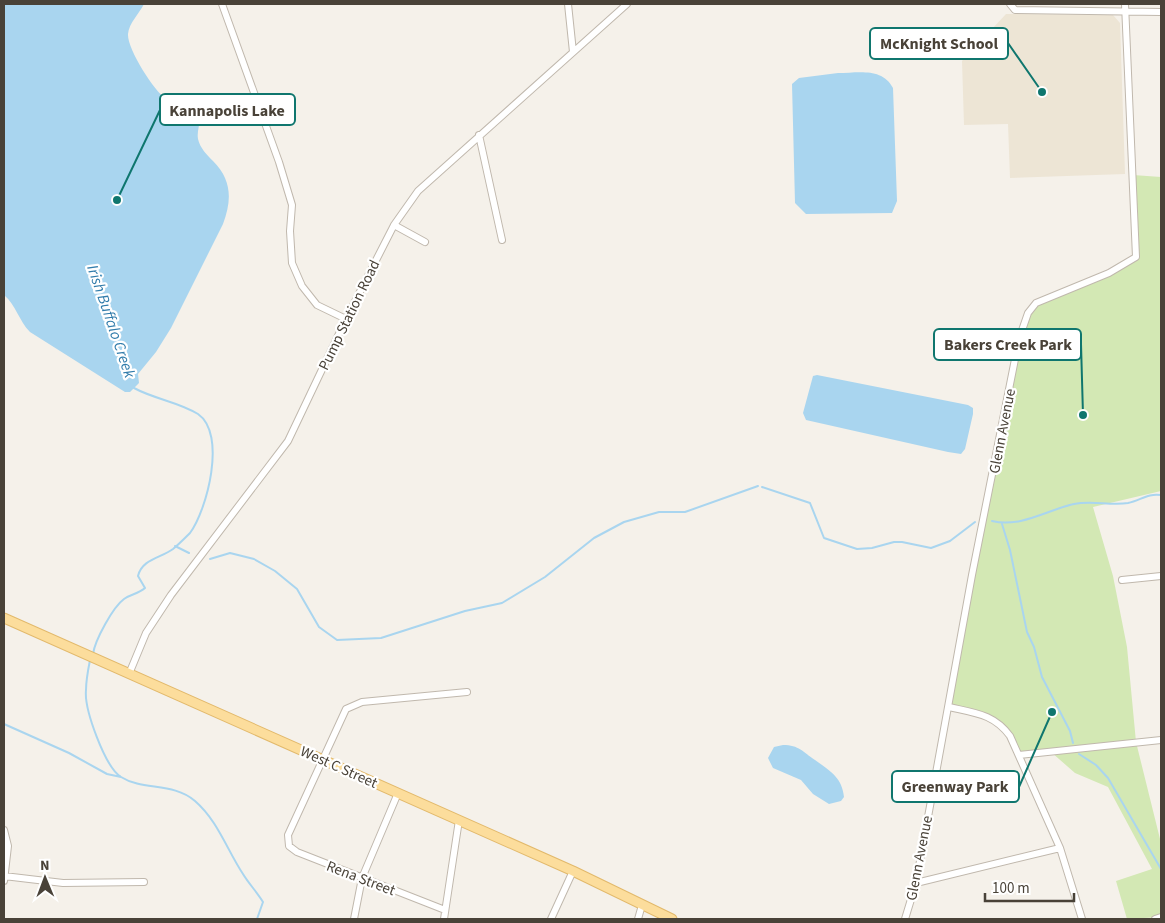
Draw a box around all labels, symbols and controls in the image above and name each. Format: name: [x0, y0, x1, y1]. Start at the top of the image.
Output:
callout: McKnight School: [870, 28, 1008, 59]
text: McKnight School: [880, 33, 998, 55]
callout: Kannapolis Lake: [160, 94, 295, 125]
text: Kannapolis Lake: [169, 100, 285, 122]
street label: Pump Station Road: [314, 256, 385, 374]
water label: Irish Buffalo Creek: [81, 262, 141, 381]
callout: Bakers Creek Park: [934, 329, 1081, 360]
text: Bakers Creek Park: [944, 334, 1072, 356]
street label: Glenn Avenue: [984, 387, 1021, 475]
street label: West C Street: [297, 741, 381, 794]
callout: Greenway Park: [892, 771, 1019, 802]
text: Greenway Park: [902, 776, 1009, 798]
street label: Glenn Avenue: [901, 814, 938, 902]
north arrow: [20, 853, 70, 903]
text: N: [40, 856, 50, 876]
street label: Rena Street: [323, 856, 398, 901]
scale bar: [985, 870, 1074, 902]
text: 100 m: [992, 878, 1030, 899]

